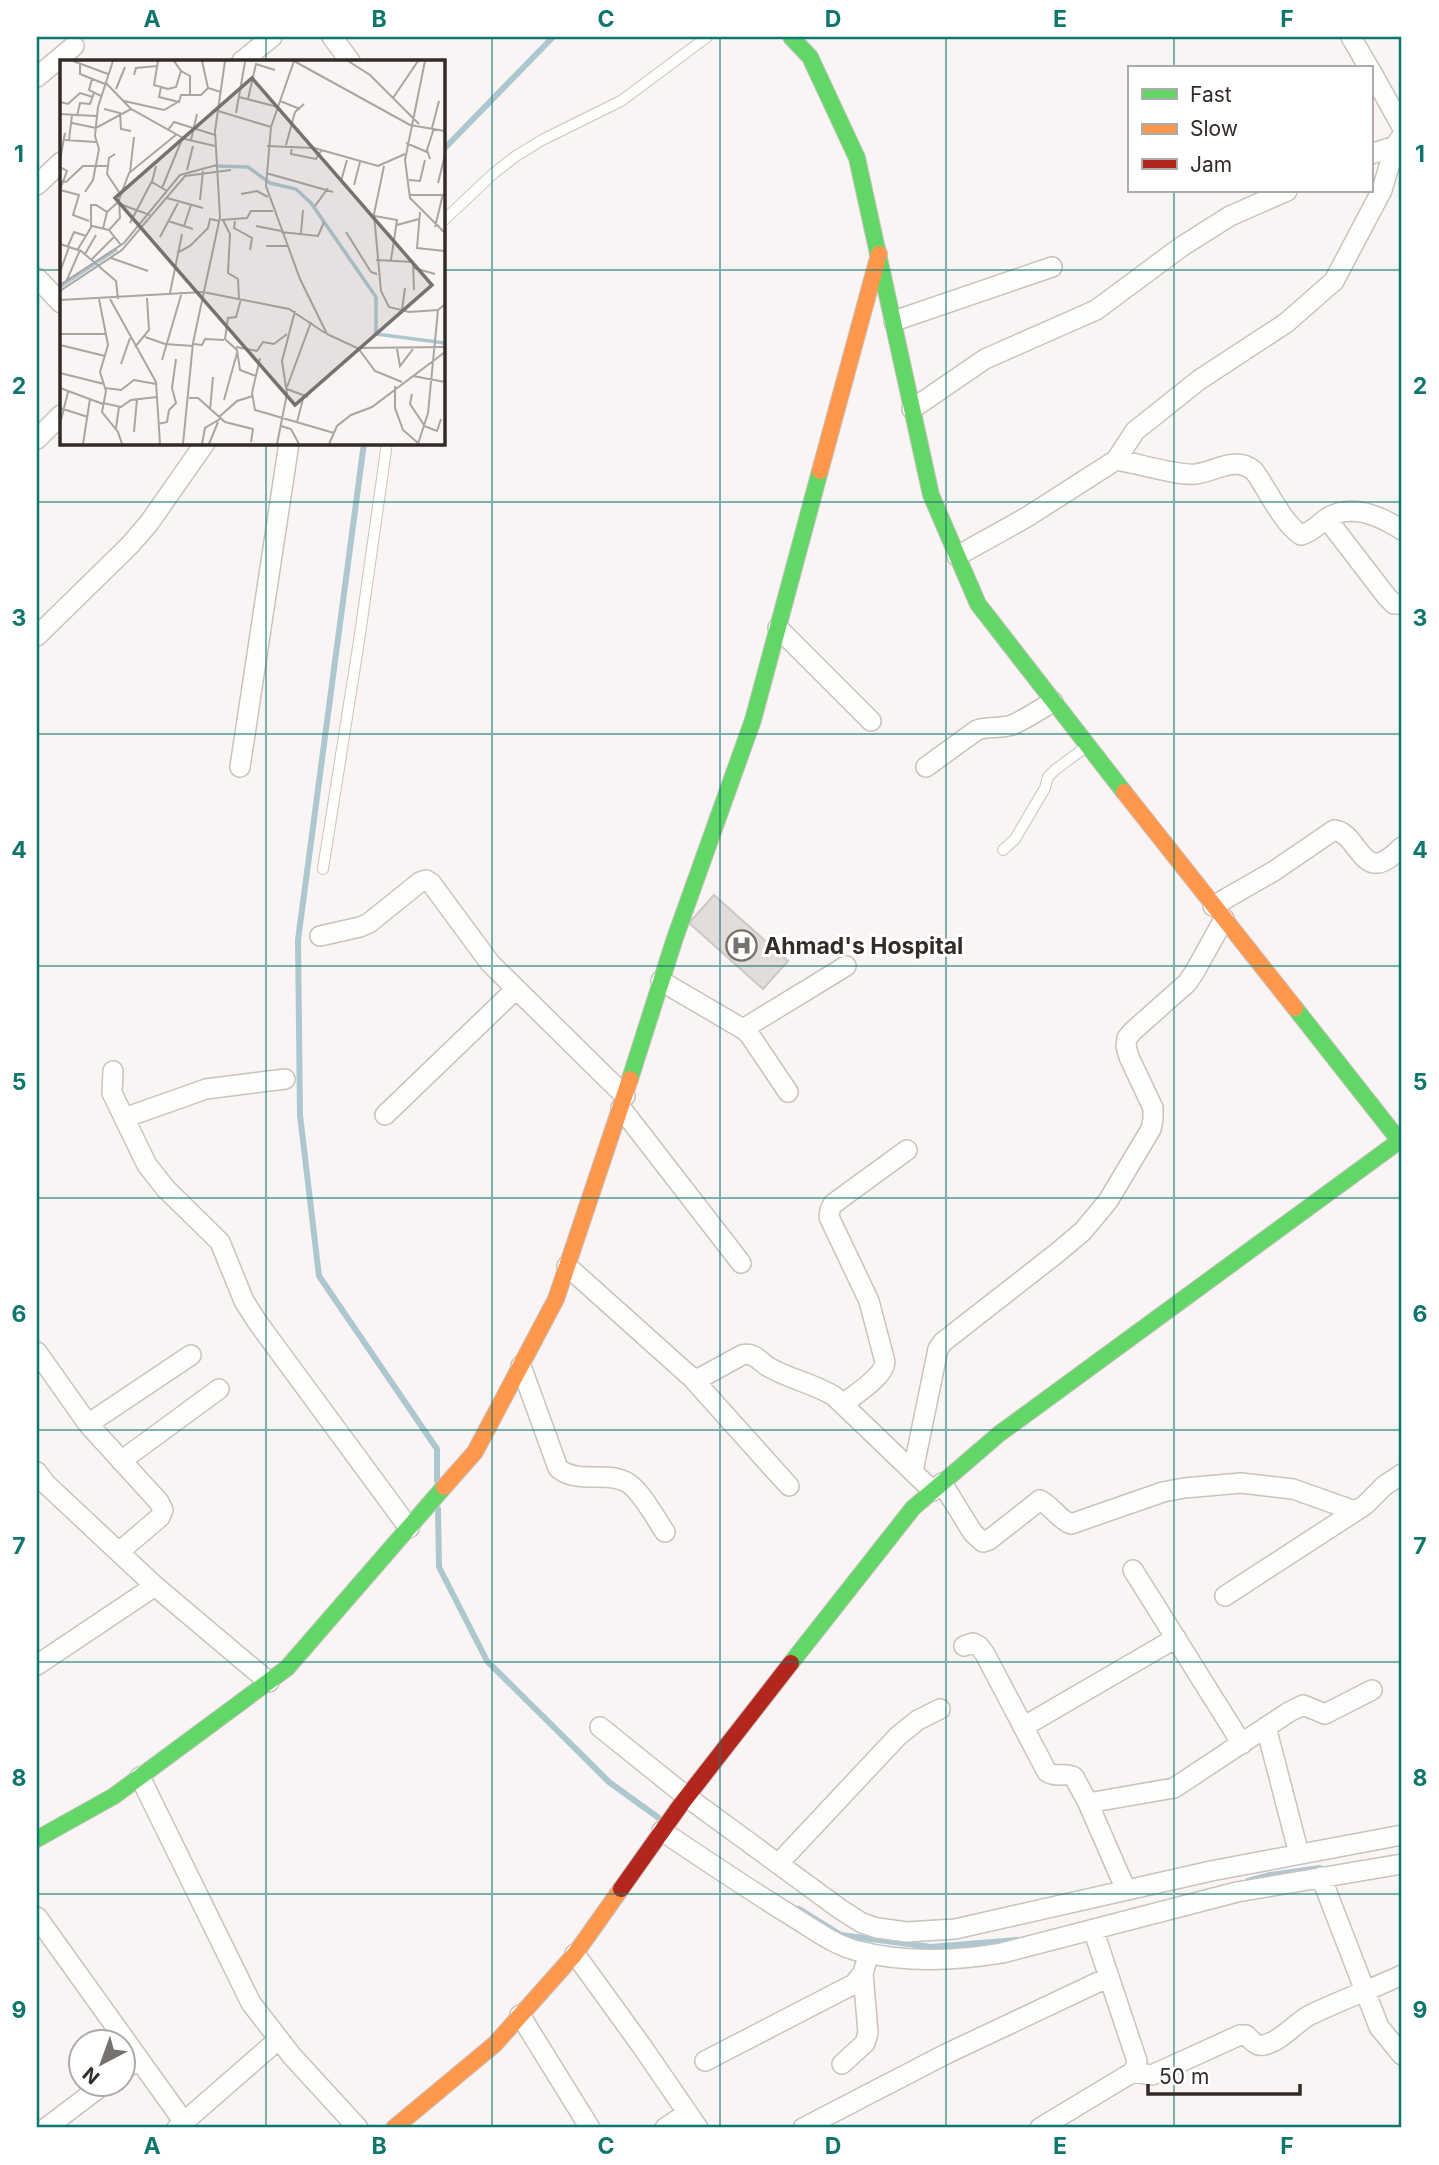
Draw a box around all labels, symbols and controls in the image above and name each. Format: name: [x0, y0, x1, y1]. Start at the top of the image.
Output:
text: A: [143, 5, 161, 33]
text: B: [371, 5, 387, 33]
text: C: [597, 5, 615, 33]
text: D: [825, 5, 841, 33]
text: E: [1053, 5, 1067, 33]
text: F: [1280, 5, 1294, 33]
inset map: [60, 60, 444, 444]
legend: [1128, 66, 1372, 192]
text: Fast: [1190, 82, 1232, 107]
text: Slow: [1190, 116, 1238, 141]
text: 1: [14, 140, 24, 168]
text: 1: [1415, 140, 1425, 168]
text: Jam: [1190, 152, 1232, 177]
text: 2: [12, 372, 26, 400]
text: 2: [1413, 372, 1427, 400]
text: 3: [12, 604, 26, 632]
text: 3: [1413, 604, 1427, 632]
text: 4: [11, 836, 27, 864]
text: 4: [1412, 836, 1428, 864]
hospital icon: Ahmad's Hospital: [724, 929, 758, 963]
place label: Ahmad's Hospital: [764, 932, 963, 960]
text: 5: [12, 1068, 26, 1096]
text: 5: [1413, 1068, 1427, 1096]
text: 6: [12, 1300, 26, 1328]
text: 6: [1413, 1300, 1427, 1328]
text: 7: [12, 1532, 26, 1560]
text: 7: [1413, 1532, 1427, 1560]
text: 8: [12, 1764, 26, 1792]
text: 8: [1413, 1764, 1427, 1792]
text: 9: [12, 1996, 26, 2024]
text: 9: [1413, 1996, 1427, 2024]
north arrow: [66, 2028, 136, 2098]
scale bar: [1148, 2053, 1301, 2097]
text: N: [78, 2062, 104, 2089]
text: 50 m: [1159, 2064, 1209, 2089]
text: A: [143, 2132, 161, 2160]
text: B: [371, 2132, 387, 2160]
text: C: [597, 2132, 615, 2160]
text: D: [825, 2132, 841, 2160]
text: E: [1053, 2132, 1067, 2160]
text: F: [1280, 2132, 1294, 2160]

